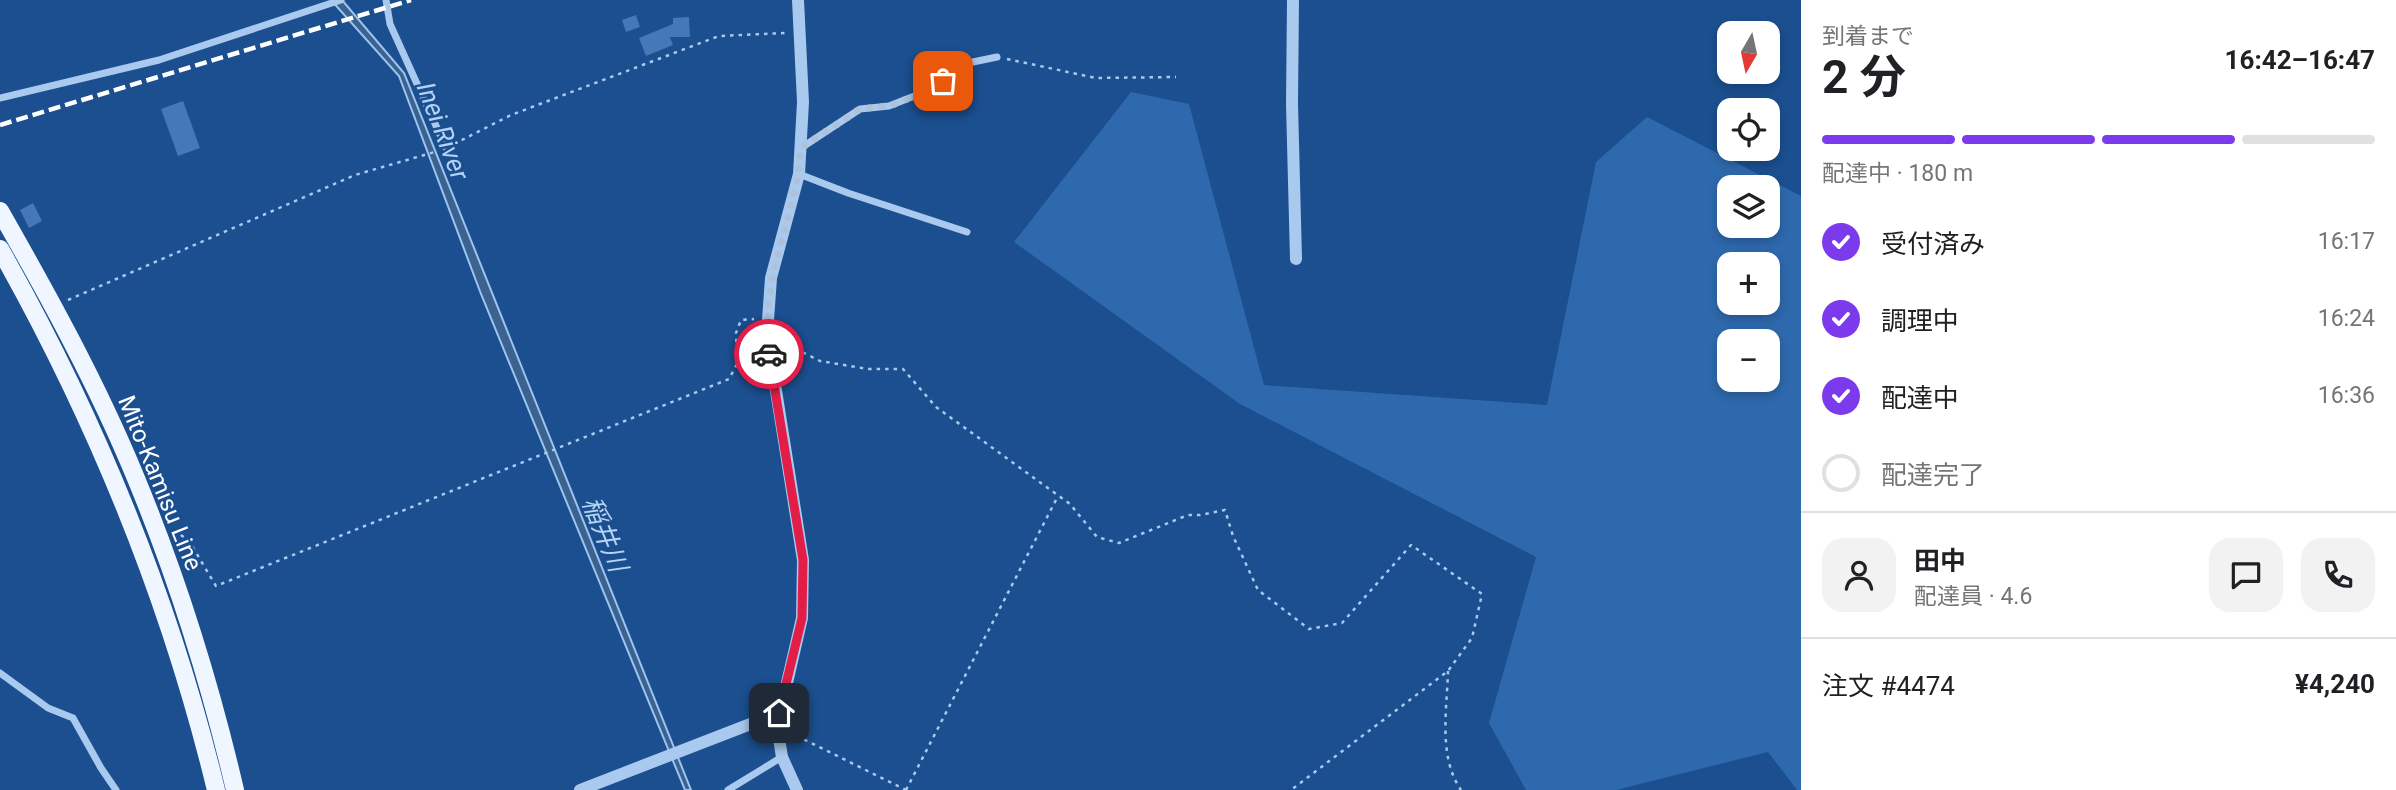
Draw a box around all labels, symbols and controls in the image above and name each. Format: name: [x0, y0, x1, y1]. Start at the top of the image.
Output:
north arrow: [1717, 21, 1780, 84]
map controls: [1717, 21, 1780, 392]
text: 到着まで: [1822, 23, 1914, 50]
text: 16:42–16:47: [2225, 45, 2375, 75]
text: 2 分: [1822, 50, 1906, 104]
pin: [913, 51, 973, 111]
icon: bag: [924, 62, 962, 100]
water label: Inei River: [411, 78, 476, 185]
button: locate: [1717, 98, 1780, 161]
text: 配達中 · 180 m: [1822, 160, 1973, 187]
button: layers: [1717, 175, 1780, 238]
icon: check: [1822, 223, 1860, 261]
text: 16:17: [2318, 228, 2375, 255]
text: 受付済み: [1881, 229, 1985, 259]
button: +: [1717, 252, 1780, 315]
icon: check: [1822, 300, 1860, 338]
text: 16:24: [2318, 305, 2375, 332]
text: 調理中: [1881, 306, 1959, 336]
courier: [734, 319, 804, 389]
button: −: [1717, 329, 1780, 392]
icon: car: [750, 335, 788, 373]
icon: check: [1822, 377, 1860, 415]
text: 16:36: [2318, 382, 2375, 409]
text: 配達中: [1881, 383, 1959, 413]
street label: Mito-Kamisu Line: [112, 392, 208, 574]
text: 配達完了: [1881, 460, 1985, 490]
water label: 稲井川: [576, 492, 635, 579]
button: person: [1822, 538, 1896, 612]
button: chat: [2209, 538, 2283, 612]
button: phone: [2301, 538, 2375, 612]
text: 田中: [1914, 546, 1966, 576]
text: 配達員 · 4.6: [1914, 583, 2032, 610]
text: ¥4,240: [2295, 669, 2375, 699]
text: 注文 #4474: [1822, 671, 1955, 701]
pin: [749, 683, 809, 743]
icon: home: [760, 694, 798, 732]

